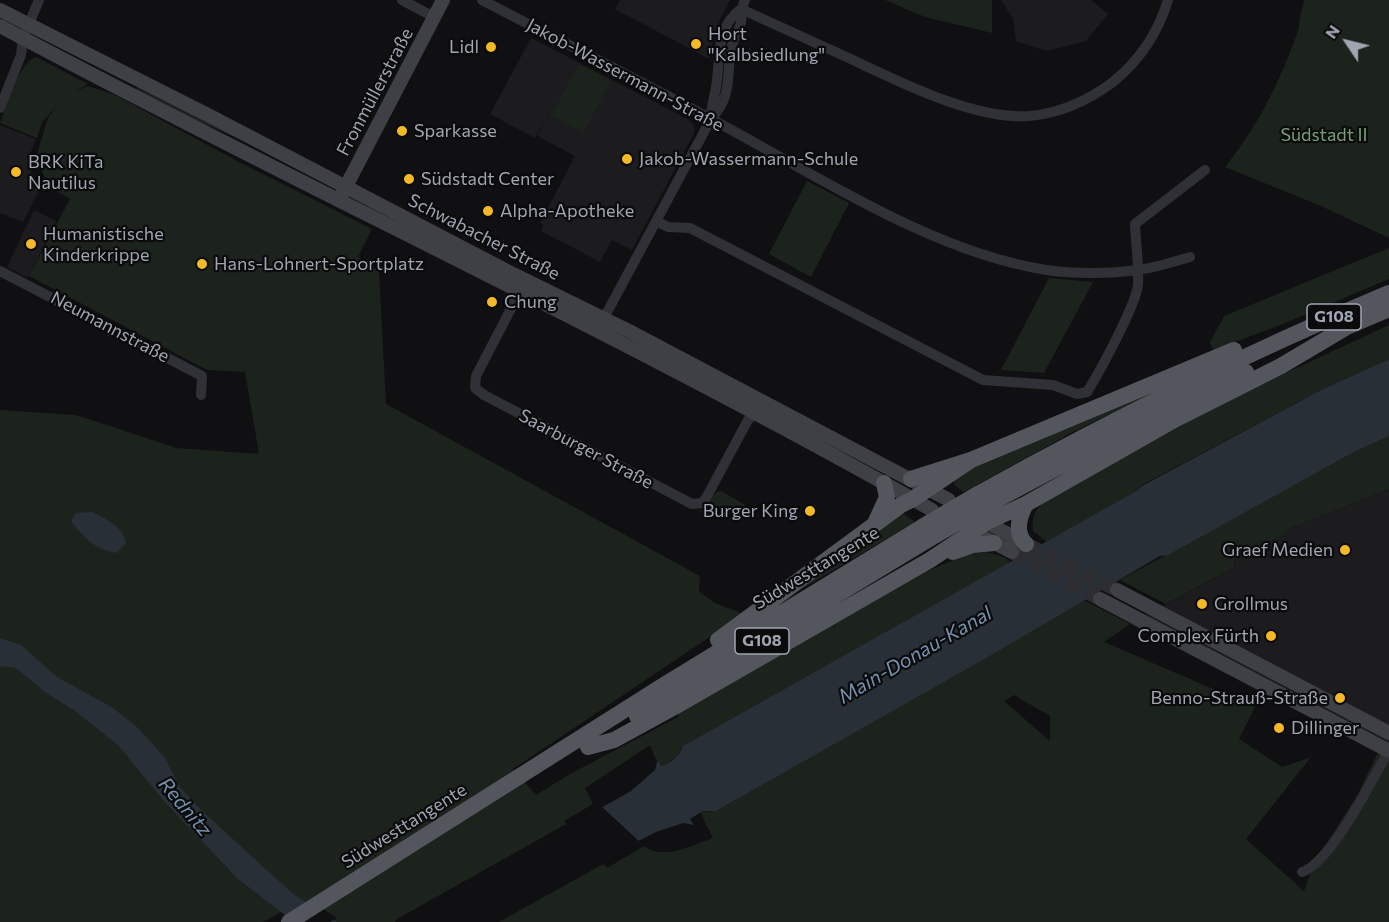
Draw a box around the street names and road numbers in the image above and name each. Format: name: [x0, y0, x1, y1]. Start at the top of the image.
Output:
street label: Jakob-Wassermann-Straße: [523, 14, 727, 136]
street label: Fronmüllerstraße: [332, 24, 418, 160]
street label: Schwabacher Straße: [405, 189, 563, 285]
street label: Neumannstraße: [47, 287, 173, 367]
road number: G108: [1307, 304, 1361, 330]
street label: Saarburger Straße: [515, 405, 657, 493]
street label: Südwesttangente: [749, 522, 883, 614]
road number: G108: [735, 628, 789, 654]
street label: Südwesttangente: [337, 779, 471, 873]

